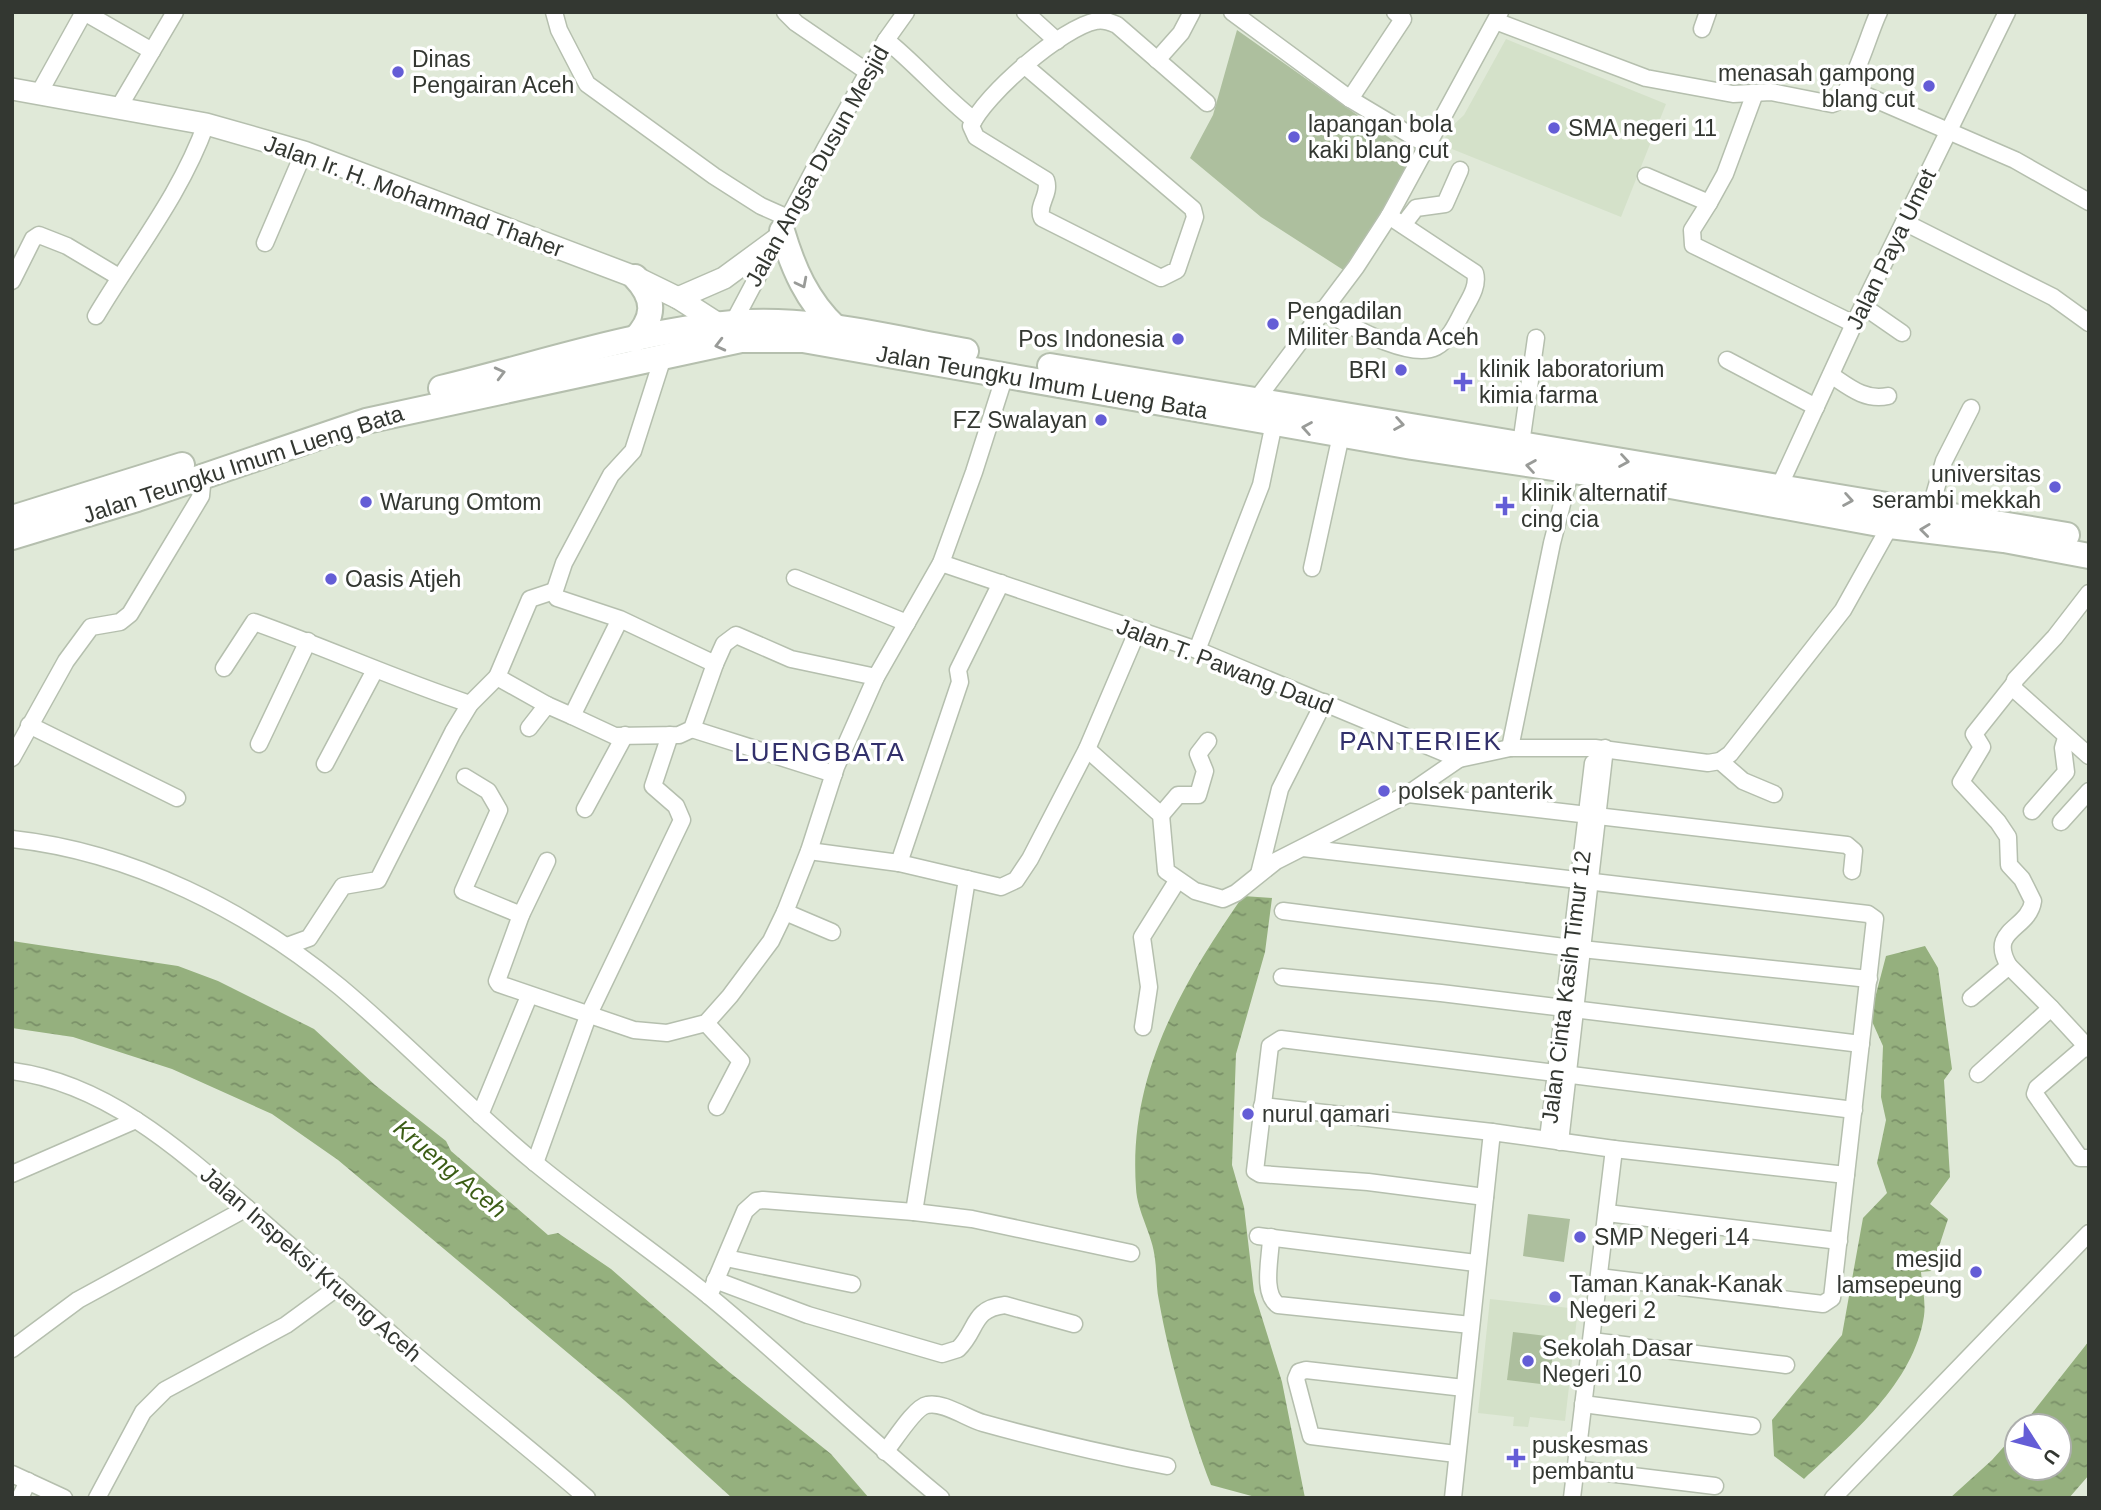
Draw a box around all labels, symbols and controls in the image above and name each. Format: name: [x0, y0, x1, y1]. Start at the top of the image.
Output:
street label: Jalan Angsa Dusun Mesjid: [740, 41, 894, 291]
place label: Dinas Pengairan Aceh: [412, 46, 574, 98]
place label: menasah gampong blang cut: [1718, 60, 1916, 112]
marker: Dinas Pengairan Aceh: [390, 64, 406, 80]
marker: menasah gampong blang cut: [1921, 78, 1937, 94]
place label: lapangan bola kaki blang cut: [1308, 111, 1453, 163]
place label: SMA negeri 11: [1568, 115, 1717, 141]
marker: SMA negeri 11: [1546, 120, 1562, 136]
marker: lapangan bola kaki blang cut: [1286, 129, 1302, 145]
street label: Jalan Ir. H. Mohammad Thaher: [261, 130, 568, 262]
street label: Jalan Paya Umet: [1841, 164, 1941, 333]
one-way arrow: [794, 276, 807, 289]
place label: Pengadilan Militer Banda Aceh: [1287, 298, 1479, 350]
marker: Pengadilan Militer Banda Aceh: [1265, 316, 1281, 332]
place label: Pos Indonesia: [1018, 326, 1164, 352]
marker: Pos Indonesia: [1170, 331, 1186, 347]
one-way arrow: [714, 337, 726, 351]
street label: Jalan Teungku Imum Lueng Bata: [874, 340, 1210, 424]
place label: klinik laboratorium kimia farma: [1479, 356, 1664, 408]
place label: BRI: [1349, 357, 1387, 383]
marker: BRI: [1393, 362, 1409, 378]
one-way arrow: [494, 367, 506, 381]
marker: klinik laboratorium kimia farma: [1453, 372, 1473, 392]
street label: Jalan Teungku Imum Lueng Bata: [79, 400, 407, 528]
place label: FZ Swalayan: [953, 407, 1087, 433]
marker: FZ Swalayan: [1093, 412, 1109, 428]
one-way arrow: [1393, 416, 1405, 431]
one-way arrow: [1301, 422, 1313, 437]
one-way arrow: [1618, 453, 1630, 468]
one-way arrow: [1525, 459, 1537, 474]
place label: universitas serambi mekkah: [1872, 461, 2041, 513]
marker: universitas serambi mekkah: [2047, 479, 2063, 495]
place label: klinik alternatif cing cia: [1521, 480, 1667, 532]
place label: Warung Omtom: [380, 489, 541, 515]
one-way arrow: [1842, 491, 1854, 506]
marker: Warung Omtom: [358, 494, 374, 510]
marker: klinik alternatif cing cia: [1495, 496, 1515, 516]
one-way arrow: [1919, 523, 1931, 538]
place label: Oasis Atjeh: [345, 566, 461, 592]
marker: Oasis Atjeh: [323, 571, 339, 587]
street label: Jalan T. Pawang Daud: [1113, 613, 1337, 719]
district label: PANTERIEK: [1339, 726, 1503, 756]
district label: LUENGBATA: [734, 737, 906, 767]
place label: polsek panterik: [1398, 778, 1553, 804]
marker: polsek panterik: [1376, 783, 1392, 799]
street label: Jalan Cinta Kasih Timur 12: [1536, 849, 1596, 1125]
place label: nurul qamari: [1262, 1101, 1390, 1127]
marker: nurul qamari: [1240, 1106, 1256, 1122]
water label: Krueng Aceh: [389, 1114, 512, 1223]
street label: Jalan Inspeksi Krueng Aceh: [195, 1161, 427, 1367]
place label: SMP Negeri 14: [1594, 1224, 1750, 1250]
marker: SMP Negeri 14: [1572, 1229, 1588, 1245]
place label: mesjid lamsepeung: [1837, 1246, 1962, 1298]
marker: mesjid lamsepeung: [1968, 1264, 1984, 1280]
place label: Taman Kanak-Kanak Negeri 2: [1569, 1271, 1783, 1323]
marker: Taman Kanak-Kanak Negeri 2: [1547, 1289, 1563, 1305]
place label: Sekolah Dasar Negeri 10: [1542, 1335, 1693, 1387]
marker: Sekolah Dasar Negeri 10: [1520, 1353, 1536, 1369]
north arrow: [2003, 1412, 2073, 1482]
place label: puskesmas pembantu: [1532, 1432, 1648, 1484]
text: U: [2039, 1445, 2064, 1468]
marker: puskesmas pembantu: [1506, 1448, 1526, 1468]

